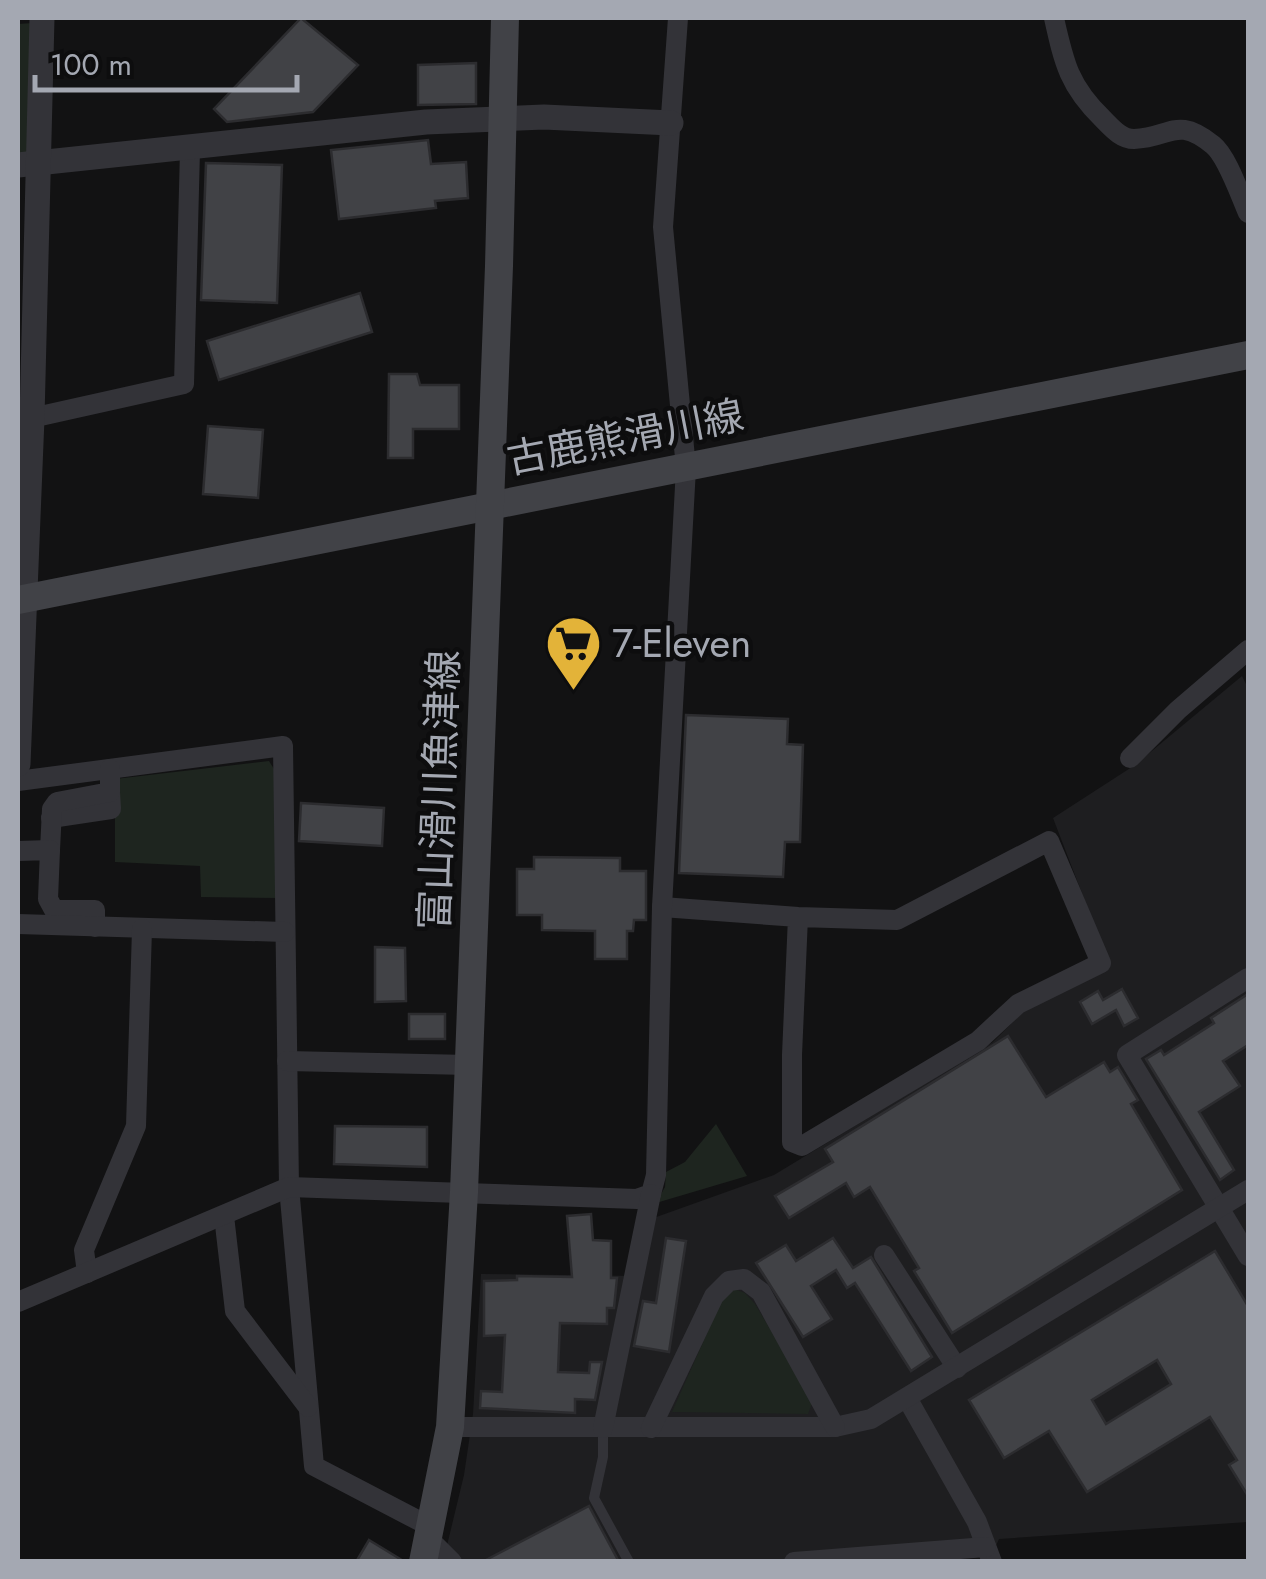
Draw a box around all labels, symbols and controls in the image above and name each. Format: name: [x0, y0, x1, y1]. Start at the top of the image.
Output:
scale bar: [35, 30, 298, 92]
text: 100 m: [50, 43, 132, 86]
street label: 古鹿熊滑川線: [502, 386, 748, 488]
supermarket icon: 7-Eleven: [543, 613, 603, 692]
place label: 7-Eleven: [612, 614, 751, 672]
street label: 富山滑川魚津線: [405, 649, 473, 931]

